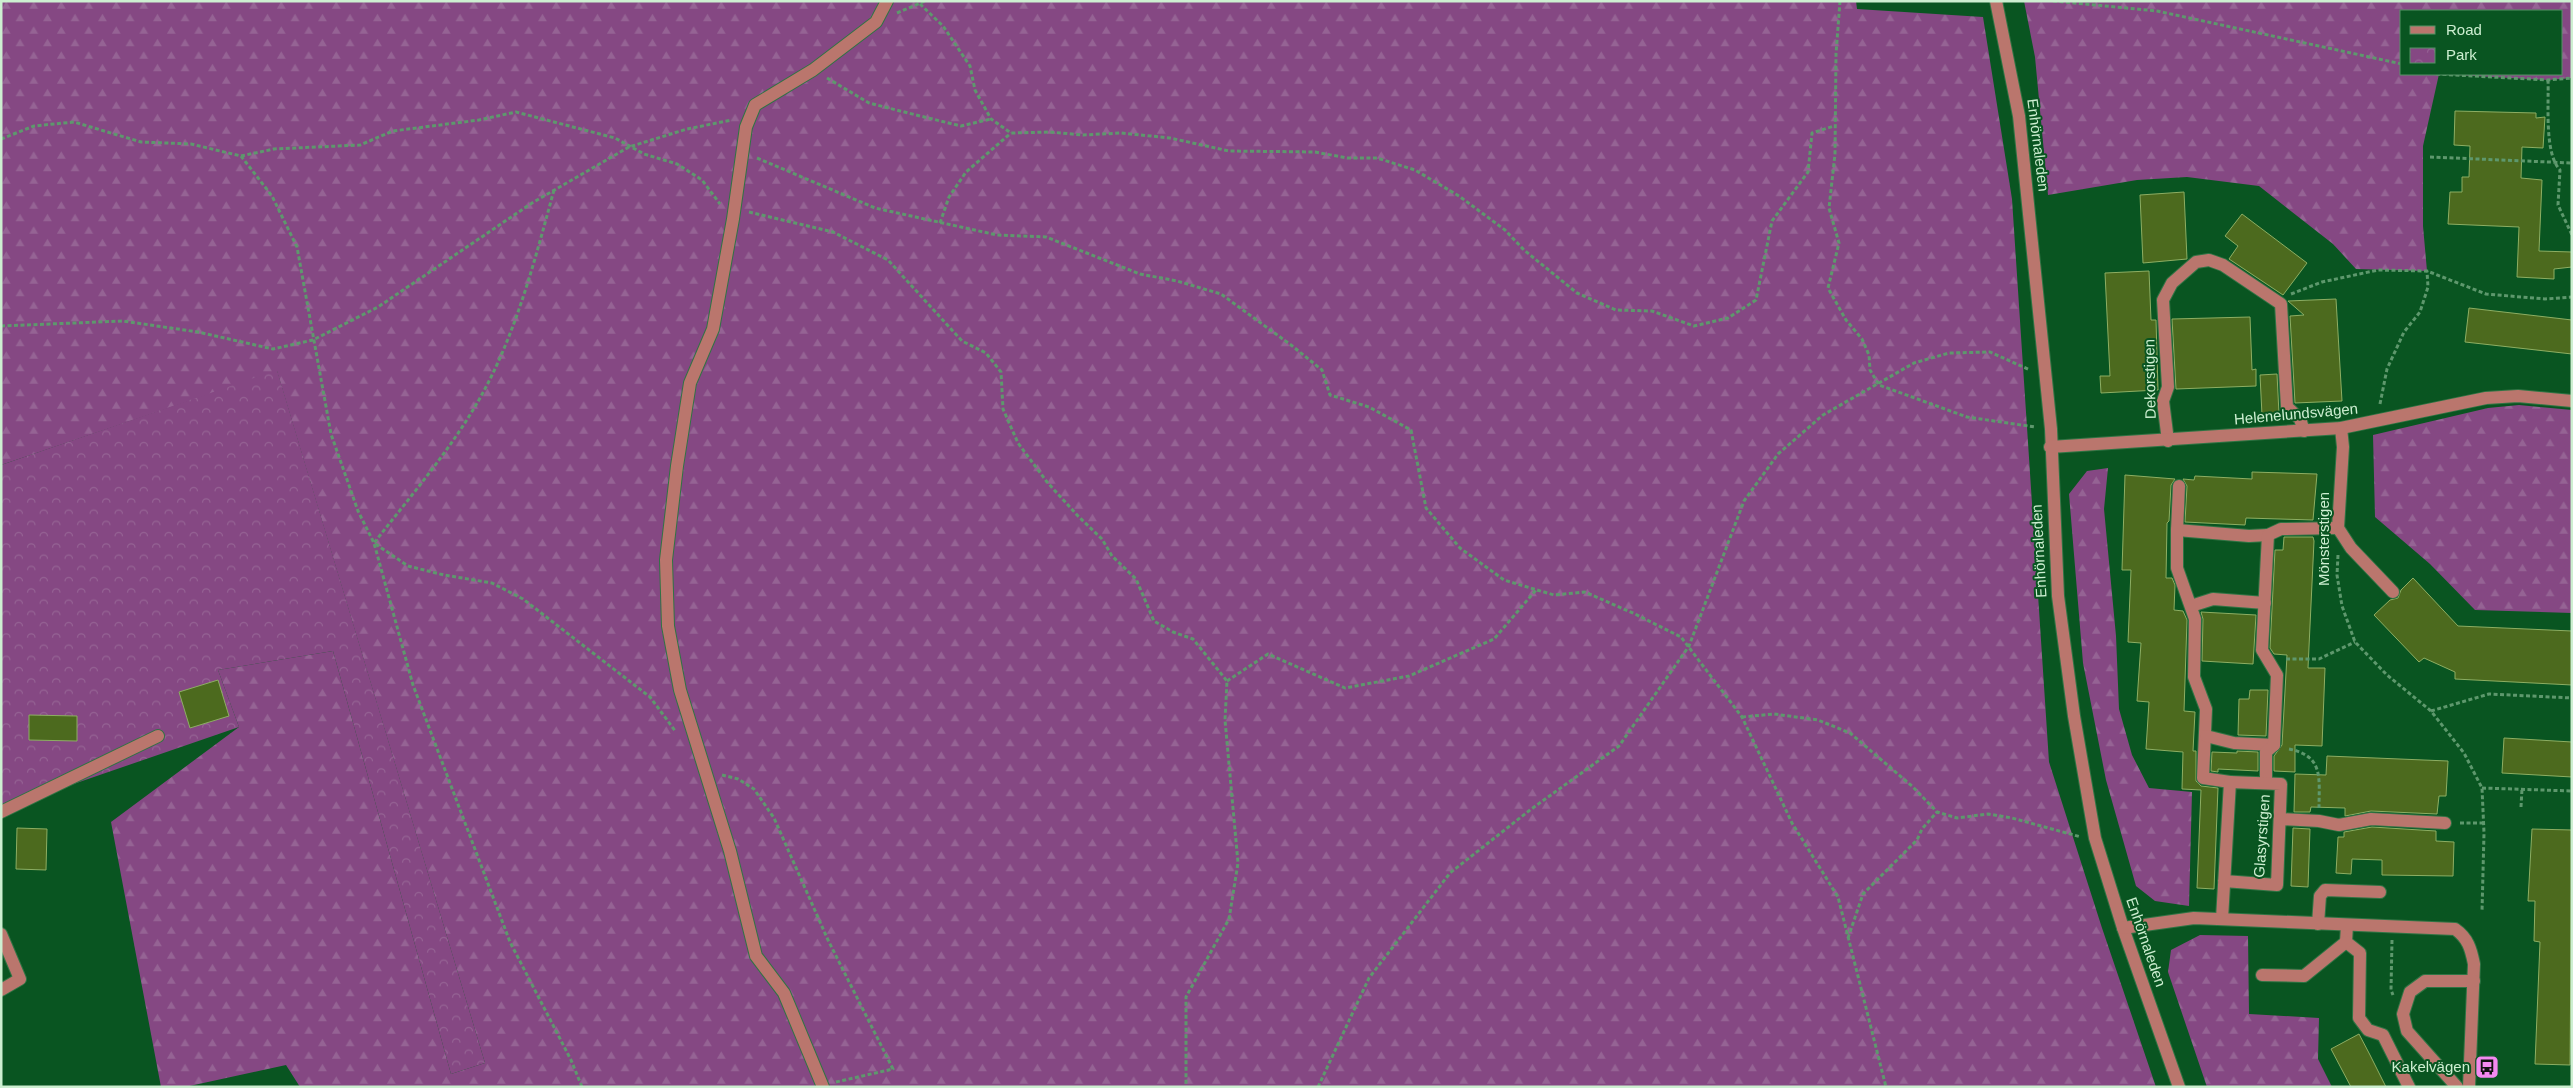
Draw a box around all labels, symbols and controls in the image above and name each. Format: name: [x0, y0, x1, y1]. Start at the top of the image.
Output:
legend: [2400, 10, 2563, 75]
text: Road: [2446, 21, 2482, 38]
text: Park: [2446, 46, 2477, 63]
street label: Enhörnaleden: [2024, 98, 2053, 192]
street label: Dekorstigen: [2140, 339, 2159, 419]
street label: Helenelundsvägen: [2233, 400, 2359, 427]
street label: Mönsterstigen: [2315, 492, 2332, 586]
street label: Enhörnaleden: [2028, 504, 2049, 598]
street label: Glasyrstigen: [2250, 794, 2273, 878]
street label: Enhörnaleden: [2123, 895, 2170, 989]
bus stop icon: Kakelvägen: [2474, 1054, 2500, 1080]
place label: Kakelvägen: [2392, 1058, 2470, 1075]

